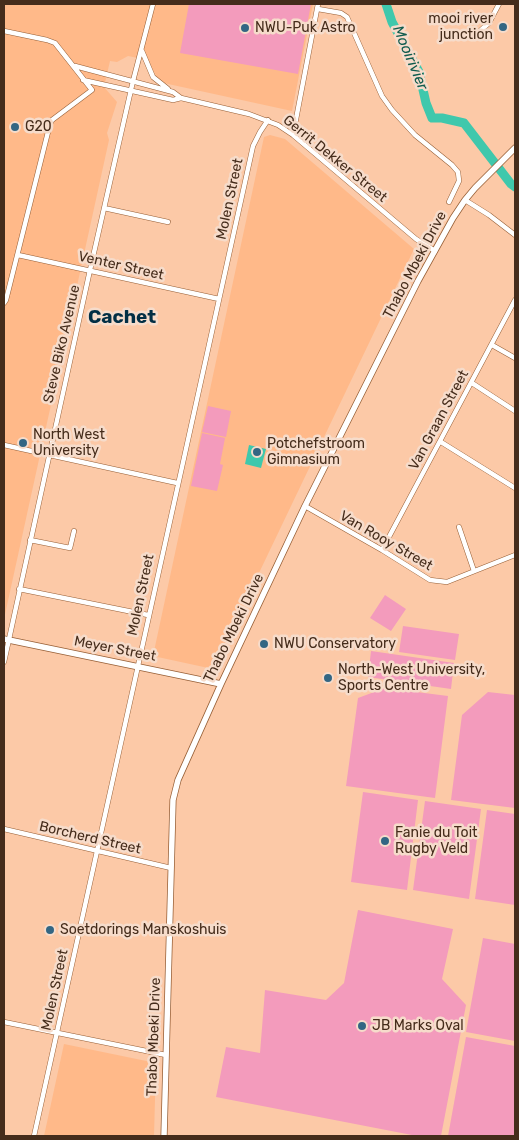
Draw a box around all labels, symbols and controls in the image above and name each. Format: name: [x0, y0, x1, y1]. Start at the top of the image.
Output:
place label: mooi river junction: [428, 11, 493, 44]
place label: NWU-Puk Astro: [255, 20, 356, 36]
marker: mooi river junction: [497, 21, 509, 33]
marker: NWU-Puk Astro: [239, 22, 251, 34]
water label: Mooirivier: [388, 23, 432, 93]
street label: Gerrit Dekker Street: [280, 112, 390, 206]
place label: G20: [25, 119, 52, 135]
marker: G20: [9, 121, 21, 133]
street label: Molen Street: [213, 157, 247, 241]
street label: Thabo Mbeki Drive: [380, 209, 450, 321]
street label: Venter Street: [77, 248, 165, 284]
street label: Steve Biko Avenue: [40, 283, 84, 405]
district label: Cachet: [88, 307, 156, 329]
street label: Van Graan Street: [406, 367, 472, 473]
place label: North West University: [33, 427, 105, 460]
place label: Potchefstroom Gimnasium: [267, 436, 365, 468]
marker: North West University: [17, 437, 29, 449]
marker: Potchefstroom Gimnasium: [251, 446, 263, 458]
street label: Van Rooy Street: [337, 508, 435, 574]
street label: Molen Street: [124, 553, 158, 637]
street label: Thabo Mbeki Drive: [200, 571, 268, 685]
street label: Meyer Street: [73, 633, 157, 665]
place label: NWU Conservatory: [274, 636, 396, 652]
marker: NWU Conservatory: [258, 638, 270, 650]
place label: North-West University, Sports Centre: [338, 662, 485, 694]
marker: North-West University, Sports Centre: [322, 672, 334, 684]
street label: Borcherd Street: [37, 818, 143, 858]
place label: Fanie du Toit Rugby Veld: [395, 825, 477, 858]
marker: Fanie du Toit Rugby Veld: [379, 835, 391, 847]
place label: Soetdorings Manskoshuis: [60, 922, 227, 938]
marker: Soetdorings Manskoshuis: [44, 924, 56, 936]
street label: Molen Street: [38, 948, 72, 1032]
street label: Thabo Mbeki Drive: [144, 977, 164, 1097]
place label: JB Marks Oval: [372, 1018, 464, 1034]
marker: JB Marks Oval: [356, 1020, 368, 1032]

